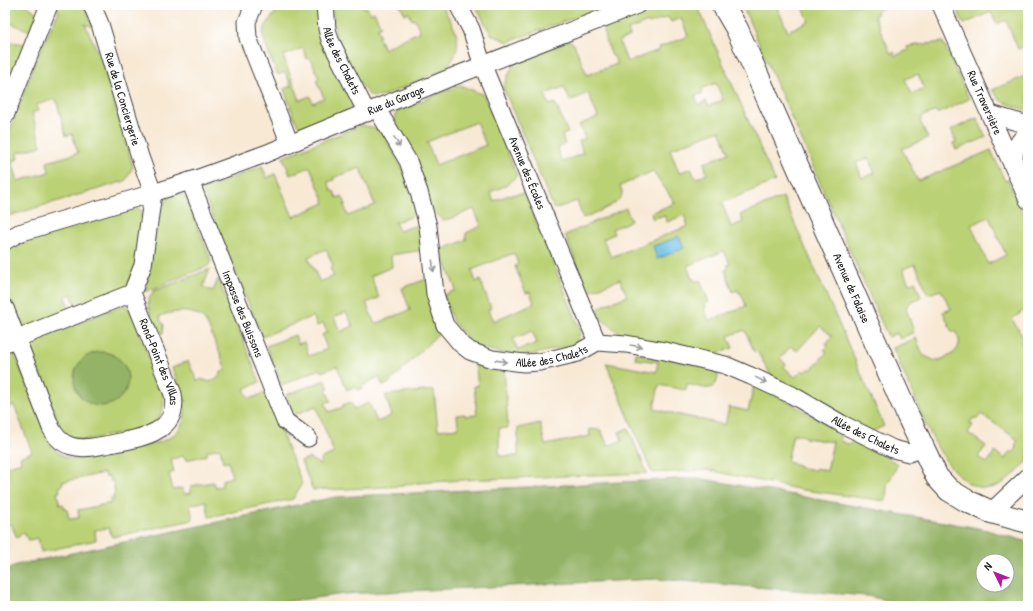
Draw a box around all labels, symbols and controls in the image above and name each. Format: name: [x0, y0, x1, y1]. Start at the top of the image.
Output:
street label: Allée des Chalets: [319, 25, 365, 98]
street label: Rue de la Conciergerie: [101, 50, 145, 148]
street label: Rue Traversière: [963, 68, 1007, 137]
street label: Rue du Garage: [365, 80, 427, 119]
street label: Avenue des Écoles: [505, 134, 550, 212]
one-way arrow: [393, 136, 401, 148]
street label: Avenue de Falaise: [829, 250, 875, 326]
one-way arrow: [429, 259, 436, 272]
street label: Impasse des Buissons: [218, 268, 268, 360]
street label: Rond-Point des Villas: [135, 316, 183, 406]
street label: Allée des Chalets: [515, 340, 591, 371]
one-way arrow: [629, 342, 642, 350]
one-way arrow: [495, 357, 508, 365]
one-way arrow: [755, 377, 767, 384]
street label: Allée des Chalets: [829, 411, 901, 458]
north arrow: [975, 553, 1015, 593]
text: N: [981, 559, 995, 573]

